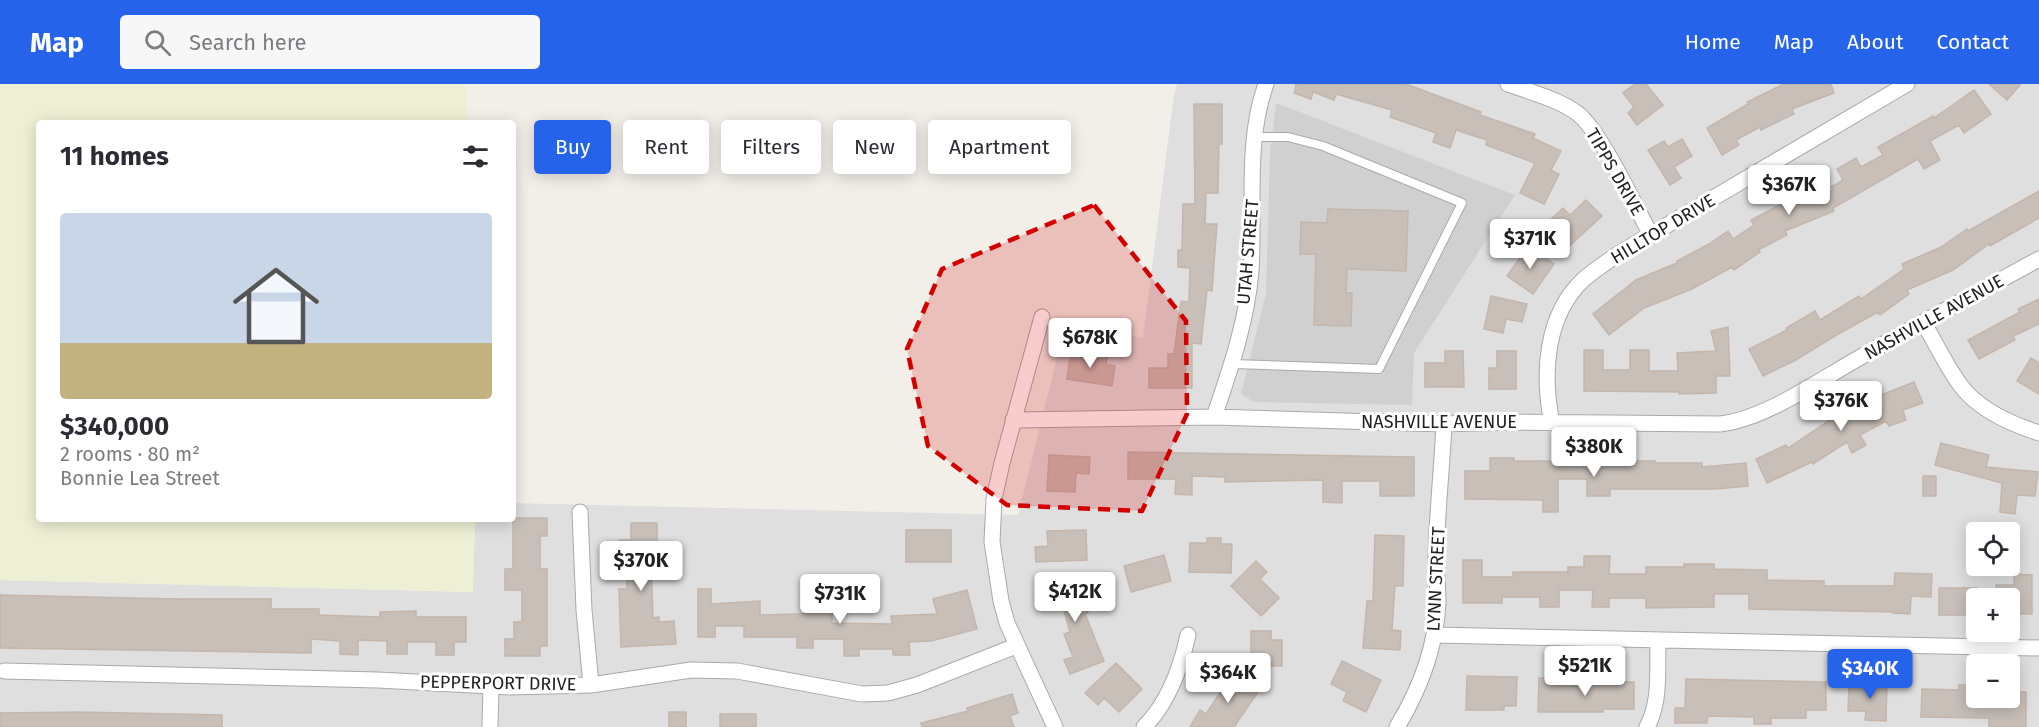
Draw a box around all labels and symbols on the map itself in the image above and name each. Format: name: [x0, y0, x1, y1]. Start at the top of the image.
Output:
street label: TIPPS DRIVE: [1581, 124, 1649, 220]
pin: $367K: [1747, 165, 1831, 216]
street label: HILLTOP DRIVE: [1607, 189, 1719, 269]
street label: UTAH STREET: [1232, 198, 1264, 306]
pin: $371K: [1488, 219, 1572, 270]
street label: NASHVILLE AVENUE: [1861, 270, 2007, 364]
pin: $678K: [1048, 318, 1132, 369]
pin: $376K: [1799, 381, 1883, 432]
street label: NASHVILLE AVENUE: [1361, 411, 1517, 433]
pin: $380K: [1552, 427, 1636, 478]
street label: LYNN STREET: [1422, 525, 1450, 632]
pin: $370K: [599, 541, 683, 592]
pin: $412K: [1033, 572, 1117, 623]
pin: $731K: [798, 574, 882, 625]
pin: $521K: [1543, 646, 1627, 697]
pin: $340K: [1828, 649, 1912, 700]
pin: $364K: [1186, 653, 1270, 704]
street label: PEPPERPORT DRIVE: [420, 671, 576, 695]

